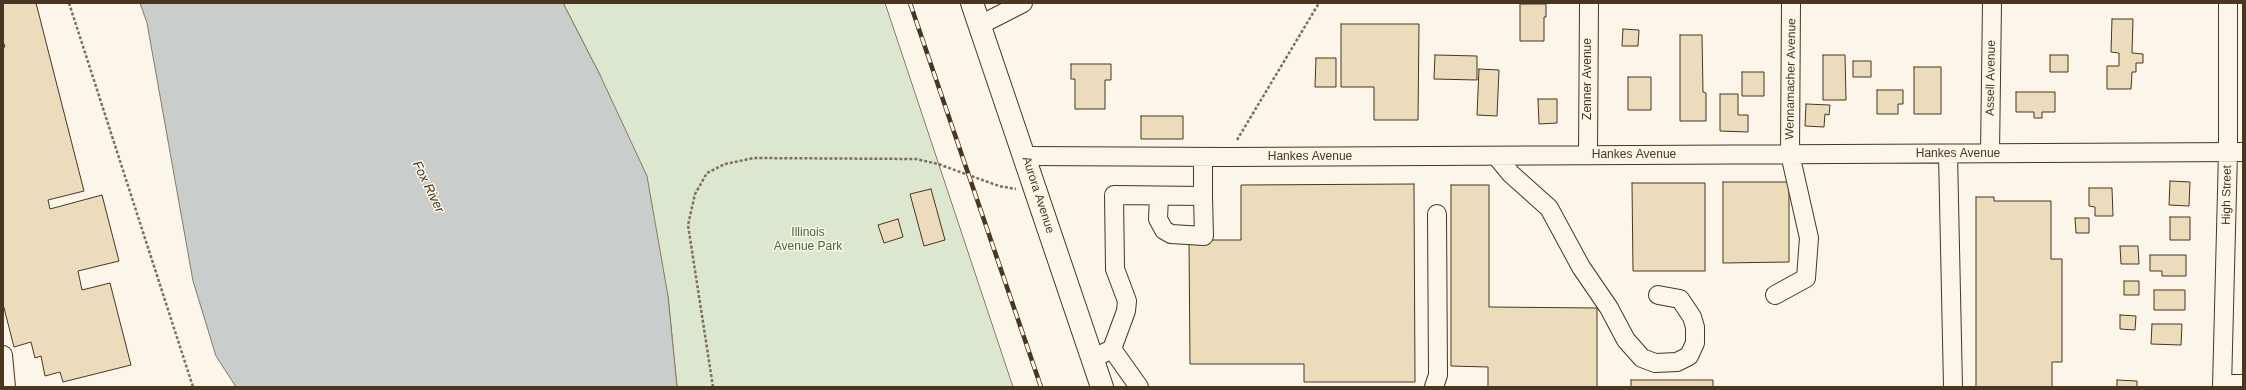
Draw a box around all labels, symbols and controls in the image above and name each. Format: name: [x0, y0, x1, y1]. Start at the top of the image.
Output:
street label: Wennamacher Avenue: [1783, 18, 1799, 140]
street label: Zenner Avenue: [1581, 38, 1595, 120]
street label: Assell Avenue: [1983, 40, 1999, 116]
street label: Hankes Avenue: [1916, 147, 2000, 161]
street label: Hankes Avenue: [1592, 148, 1676, 162]
street label: Hankes Avenue: [1268, 150, 1352, 164]
street label: Aurora Avenue: [1019, 155, 1057, 235]
water label: Fox River: [409, 159, 447, 215]
street label: High Street: [2219, 165, 2235, 225]
park label: Illinois Avenue Park: [774, 226, 842, 254]

